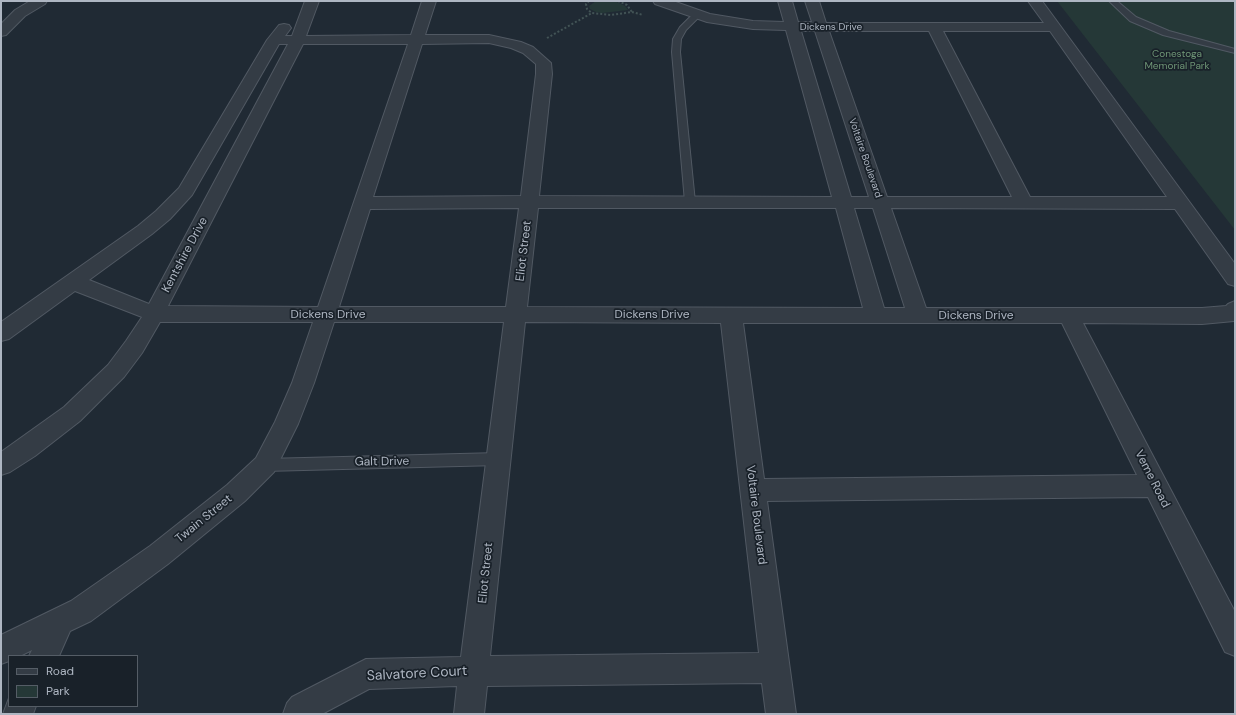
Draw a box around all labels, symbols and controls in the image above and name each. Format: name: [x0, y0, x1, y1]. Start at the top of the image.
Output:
street label: Dickens Drive: [800, 21, 862, 33]
park label: Conestoga Memorial Park: [1144, 48, 1210, 72]
street label: Voltaire Boulevard: [846, 117, 884, 199]
street label: Kentshire Drive: [159, 215, 211, 295]
street label: Eliot Street: [513, 220, 535, 282]
street label: Dickens Drive: [291, 308, 365, 322]
street label: Dickens Drive: [615, 308, 689, 322]
street label: Dickens Drive: [939, 309, 1013, 323]
street label: Veme Road: [1131, 448, 1173, 510]
street label: Galt Drive: [355, 454, 409, 470]
street label: Voltaire Boulevard: [743, 464, 769, 566]
street label: Twain Street: [173, 492, 235, 546]
street label: Eliot Street: [476, 542, 496, 604]
legend: [8, 655, 138, 707]
text: Road: [46, 663, 74, 679]
street label: Salvatore Court: [366, 663, 468, 685]
text: Park: [46, 683, 70, 699]

